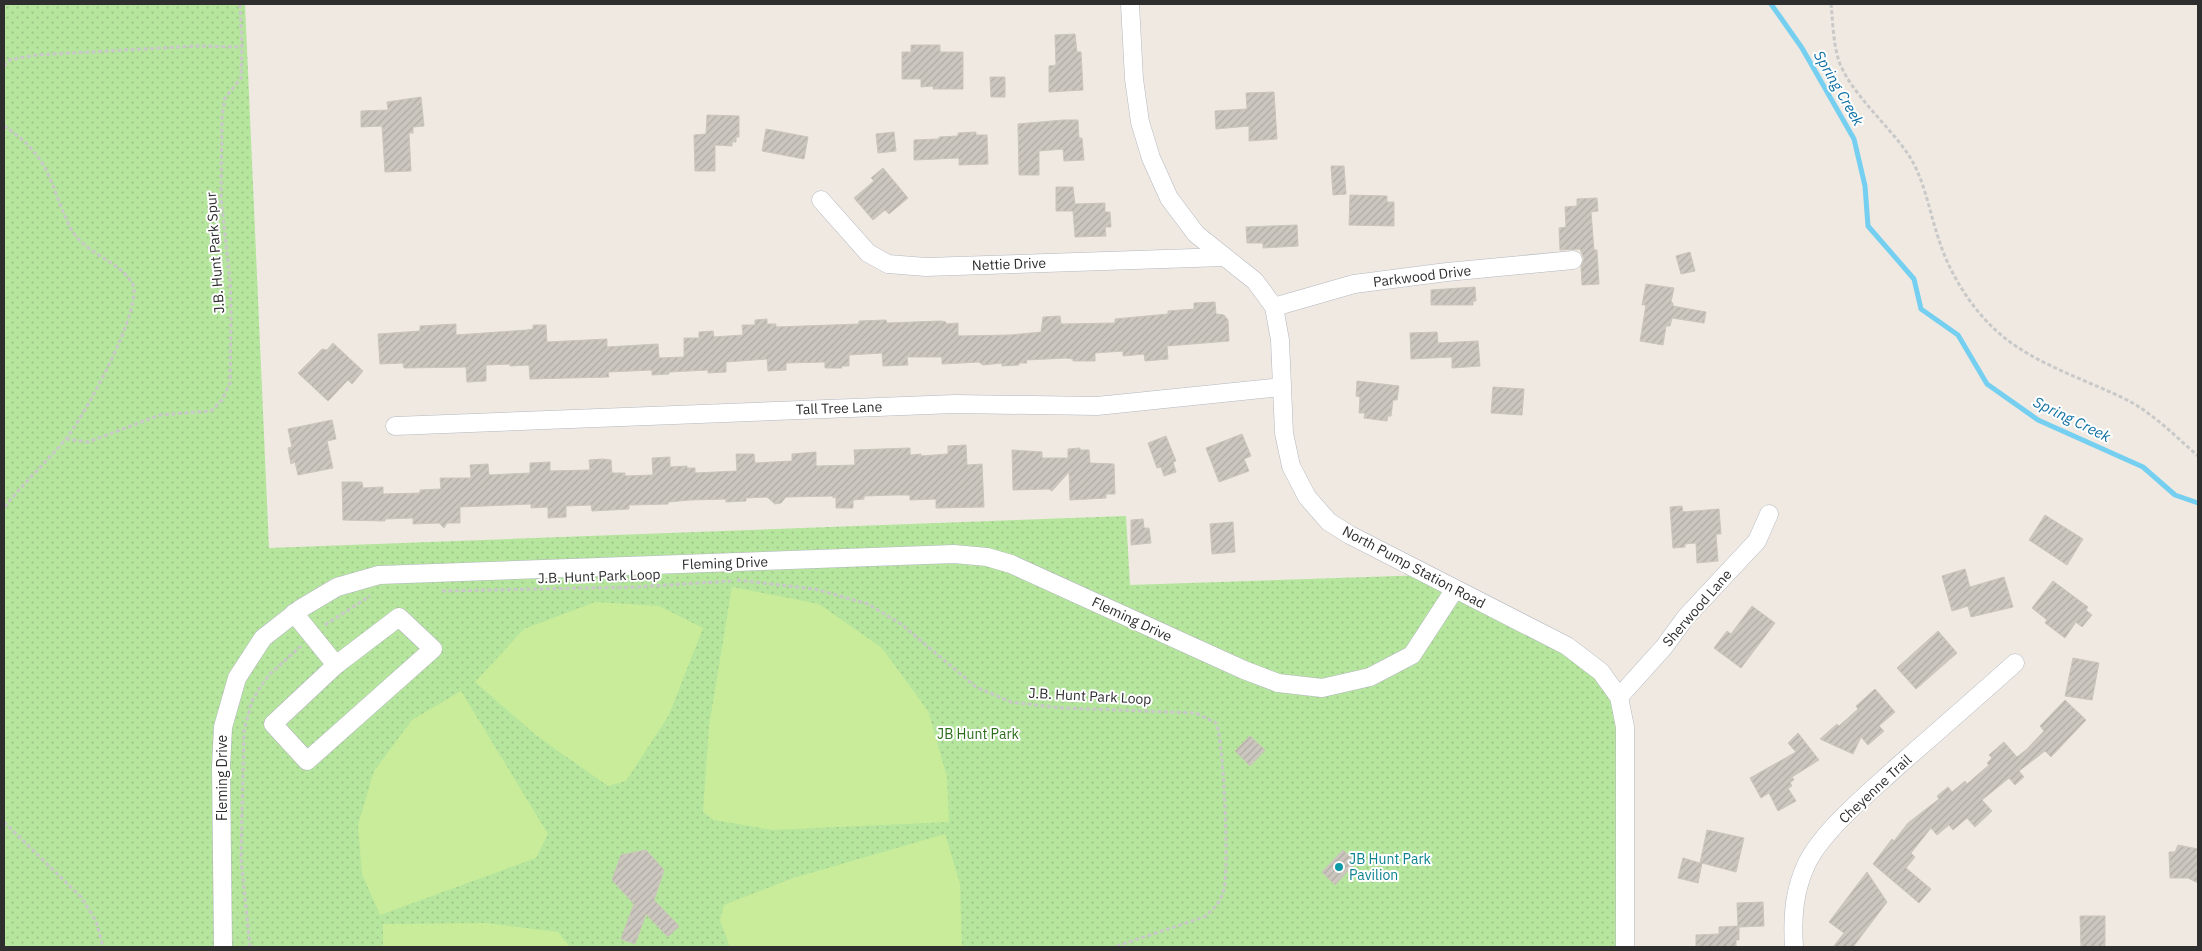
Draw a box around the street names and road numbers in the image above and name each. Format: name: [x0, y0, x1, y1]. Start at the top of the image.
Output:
street label: J.B. Hunt Park Spur: [202, 192, 228, 314]
street label: Nettie Drive: [972, 254, 1047, 274]
street label: Parkwood Drive: [1372, 261, 1472, 291]
street label: Tall Tree Lane: [795, 397, 883, 419]
street label: North Pump Station Road: [1339, 522, 1489, 612]
street label: Fleming Drive: [682, 552, 769, 573]
street label: J.B. Hunt Park Loop: [537, 565, 661, 587]
street label: Sherwood Lane: [1658, 565, 1736, 650]
street label: Fleming Drive: [1089, 593, 1175, 646]
street label: J.B. Hunt Park Loop: [1028, 684, 1152, 708]
street label: Fleming Drive: [213, 735, 231, 821]
street label: Cheyenne Trail: [1835, 751, 1915, 827]

